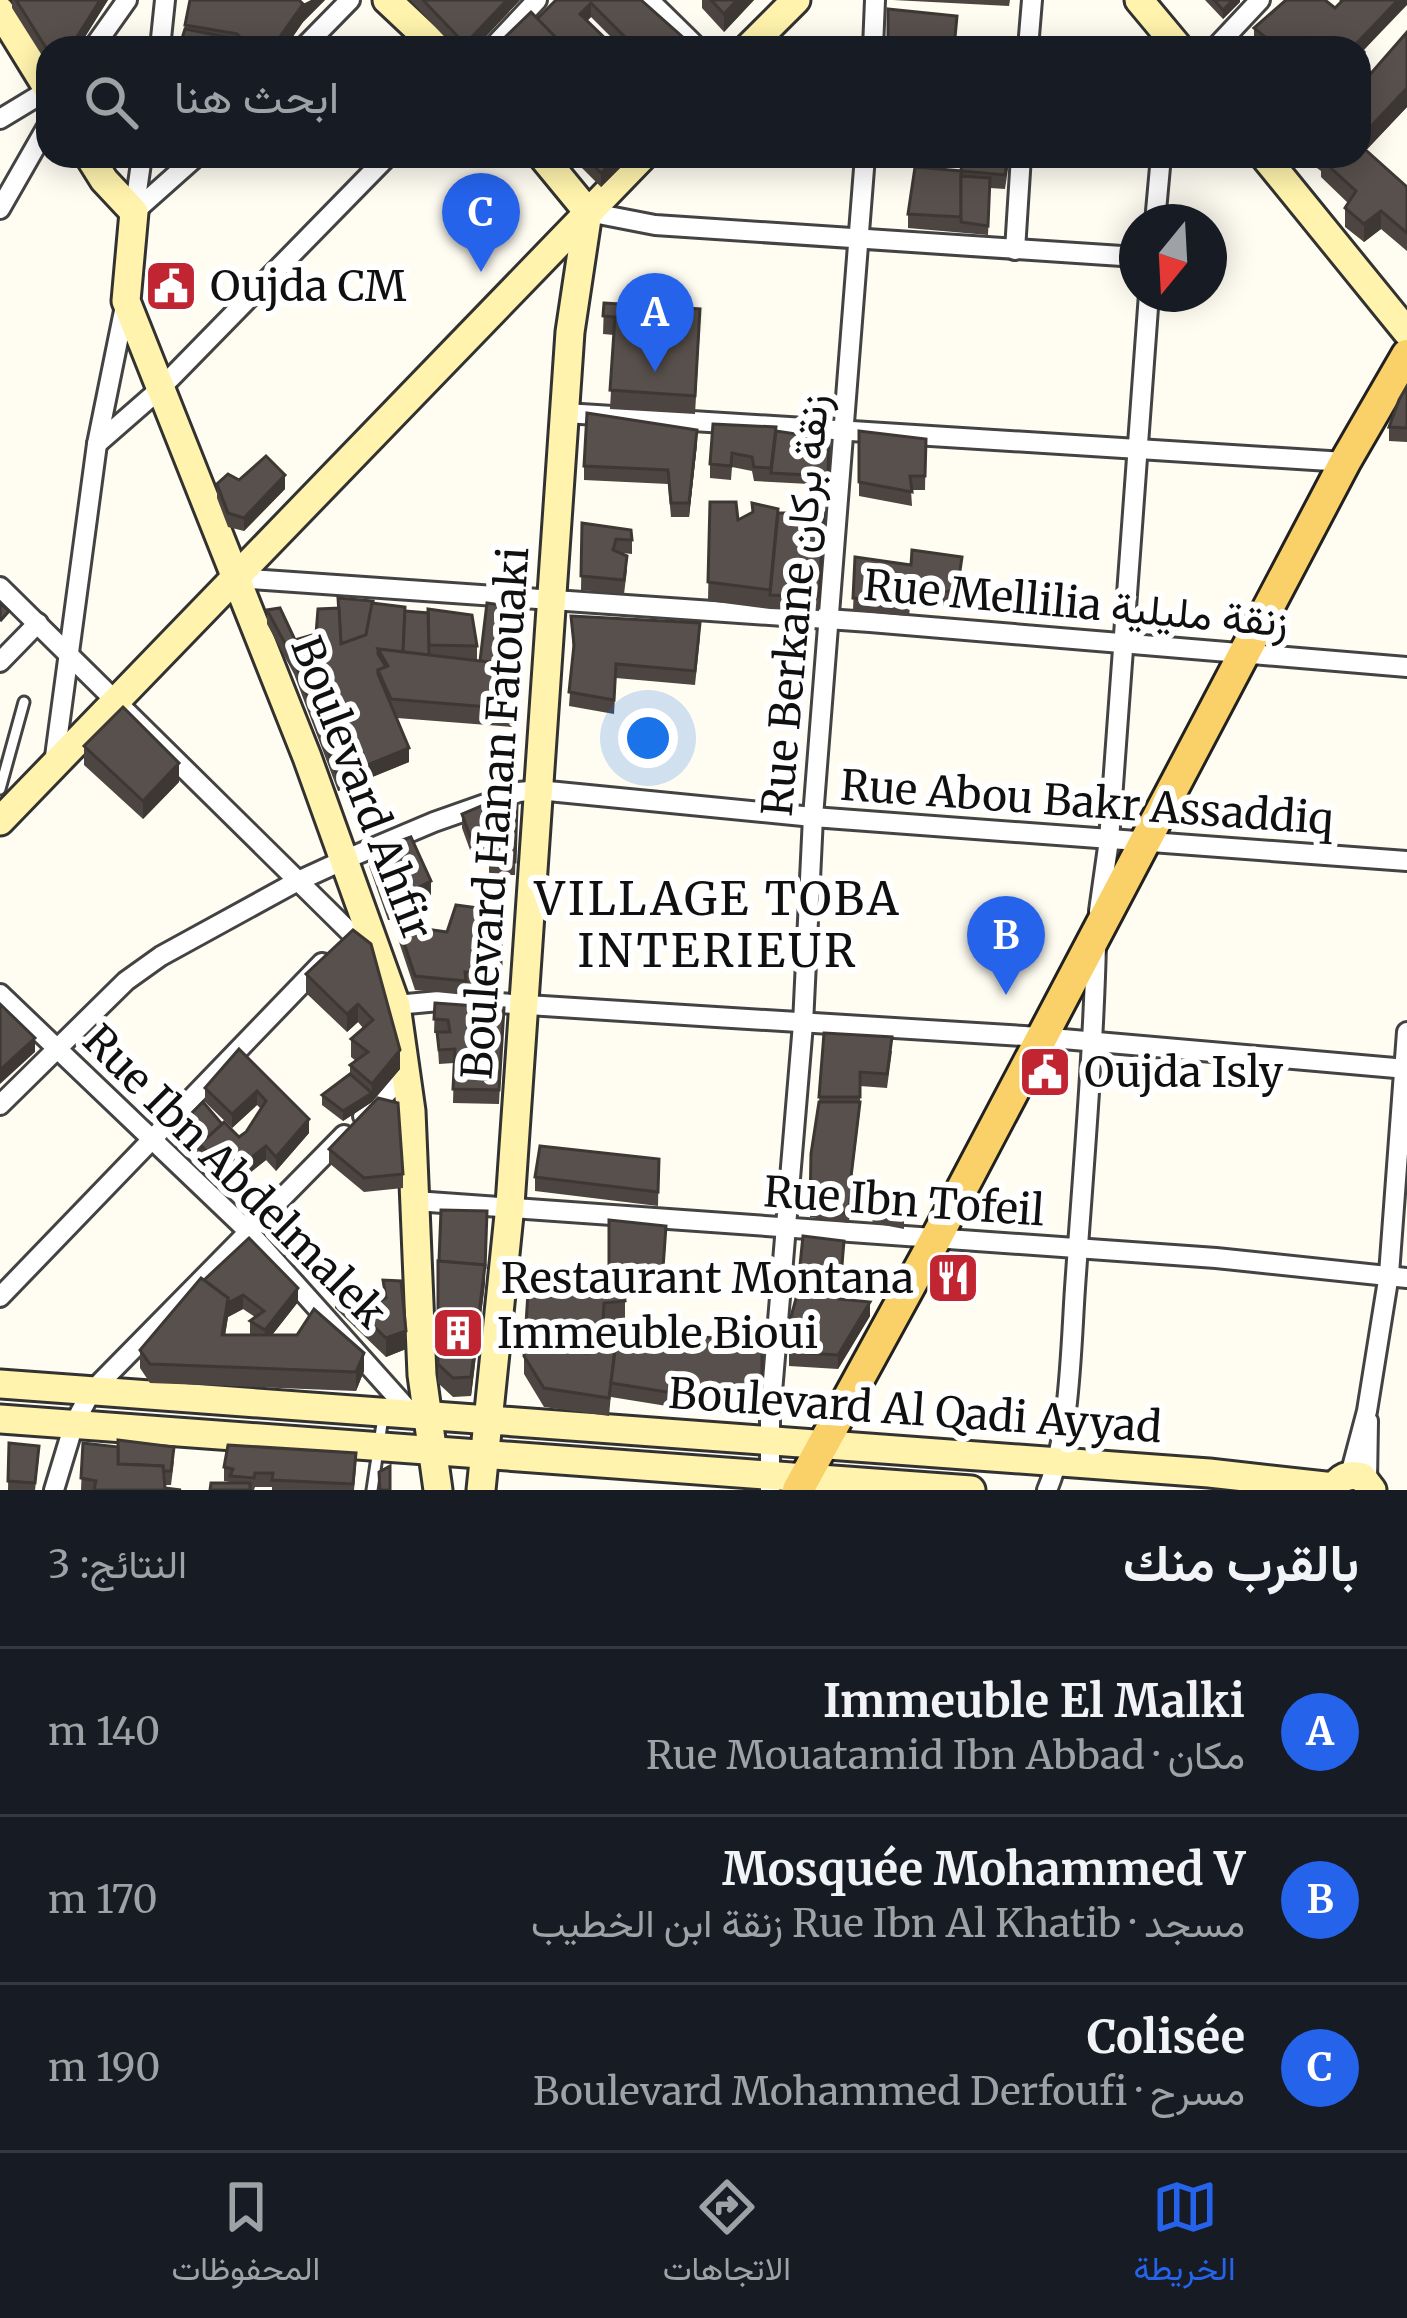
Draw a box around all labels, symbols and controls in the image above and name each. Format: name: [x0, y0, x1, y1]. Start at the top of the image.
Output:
search box: [36, 36, 1371, 168]
icon: search: [78, 69, 144, 135]
text: ابحث هنا: [174, 69, 339, 125]
pin: C: [442, 173, 520, 272]
north arrow: [1119, 204, 1227, 312]
public building icon: Oujda CM: [143, 258, 199, 314]
place label: Oujda CM: [210, 260, 407, 312]
pin: A: [616, 273, 694, 372]
street label: Rue Berkane زنقة بركان: [751, 392, 840, 818]
street label: Boulevard Hanan Fatouaki: [450, 545, 540, 1081]
street label: Rue Mellilia زنقة مليلية: [862, 559, 1290, 648]
street label: Boulevard Ahfir: [280, 629, 444, 947]
your location: [618, 708, 678, 768]
street label: Rue Abou Bakr Assaddiq: [839, 759, 1335, 845]
district label: VILLAGE TOBA INTERIEUR: [533, 871, 902, 979]
pin: B: [967, 896, 1045, 995]
street label: Rue Ibn Abdelmalek: [73, 1014, 398, 1339]
public building icon: Oujda Isly: [1017, 1044, 1073, 1100]
place label: Oujda Isly: [1084, 1046, 1284, 1098]
street label: Rue Ibn Tofeil: [762, 1165, 1046, 1237]
restaurant icon: Restaurant Montana: [925, 1250, 981, 1306]
place label: Restaurant Montana: [501, 1252, 914, 1304]
building icon: Immeuble Bioui: [430, 1305, 486, 1361]
place label: Immeuble Bioui: [497, 1307, 818, 1359]
street label: Boulevard Al Qadi Ayyad: [667, 1367, 1163, 1453]
text: بالقرب منك: [1123, 1531, 1359, 1595]
text: النتائج: 3: [48, 1540, 187, 1589]
text: Immeuble El Malki: [823, 1673, 1245, 1729]
text: 140 m: [48, 1707, 160, 1756]
text: A: [1306, 1707, 1334, 1756]
text: مكان · Rue Mouatamid Ibn Abbad: [646, 1731, 1245, 1780]
text: Mosquée Mohammed V: [722, 1841, 1245, 1897]
text: 170 m: [48, 1875, 158, 1924]
text: B: [1306, 1875, 1334, 1924]
text: مسجد · Rue Ibn Al Khatib زنقة ابن الخطيب: [531, 1899, 1245, 1948]
text: Colisée: [1087, 2009, 1245, 2065]
text: 190 m: [48, 2043, 161, 2092]
text: C: [1307, 2043, 1333, 2092]
text: مسرح · Boulevard Mohammed Derfoufi: [533, 2067, 1245, 2116]
tab: المحفوظات: [171, 2174, 320, 2298]
tab: الاتجاهات: [663, 2174, 791, 2298]
tab: الخريطة: [1134, 2174, 1236, 2298]

